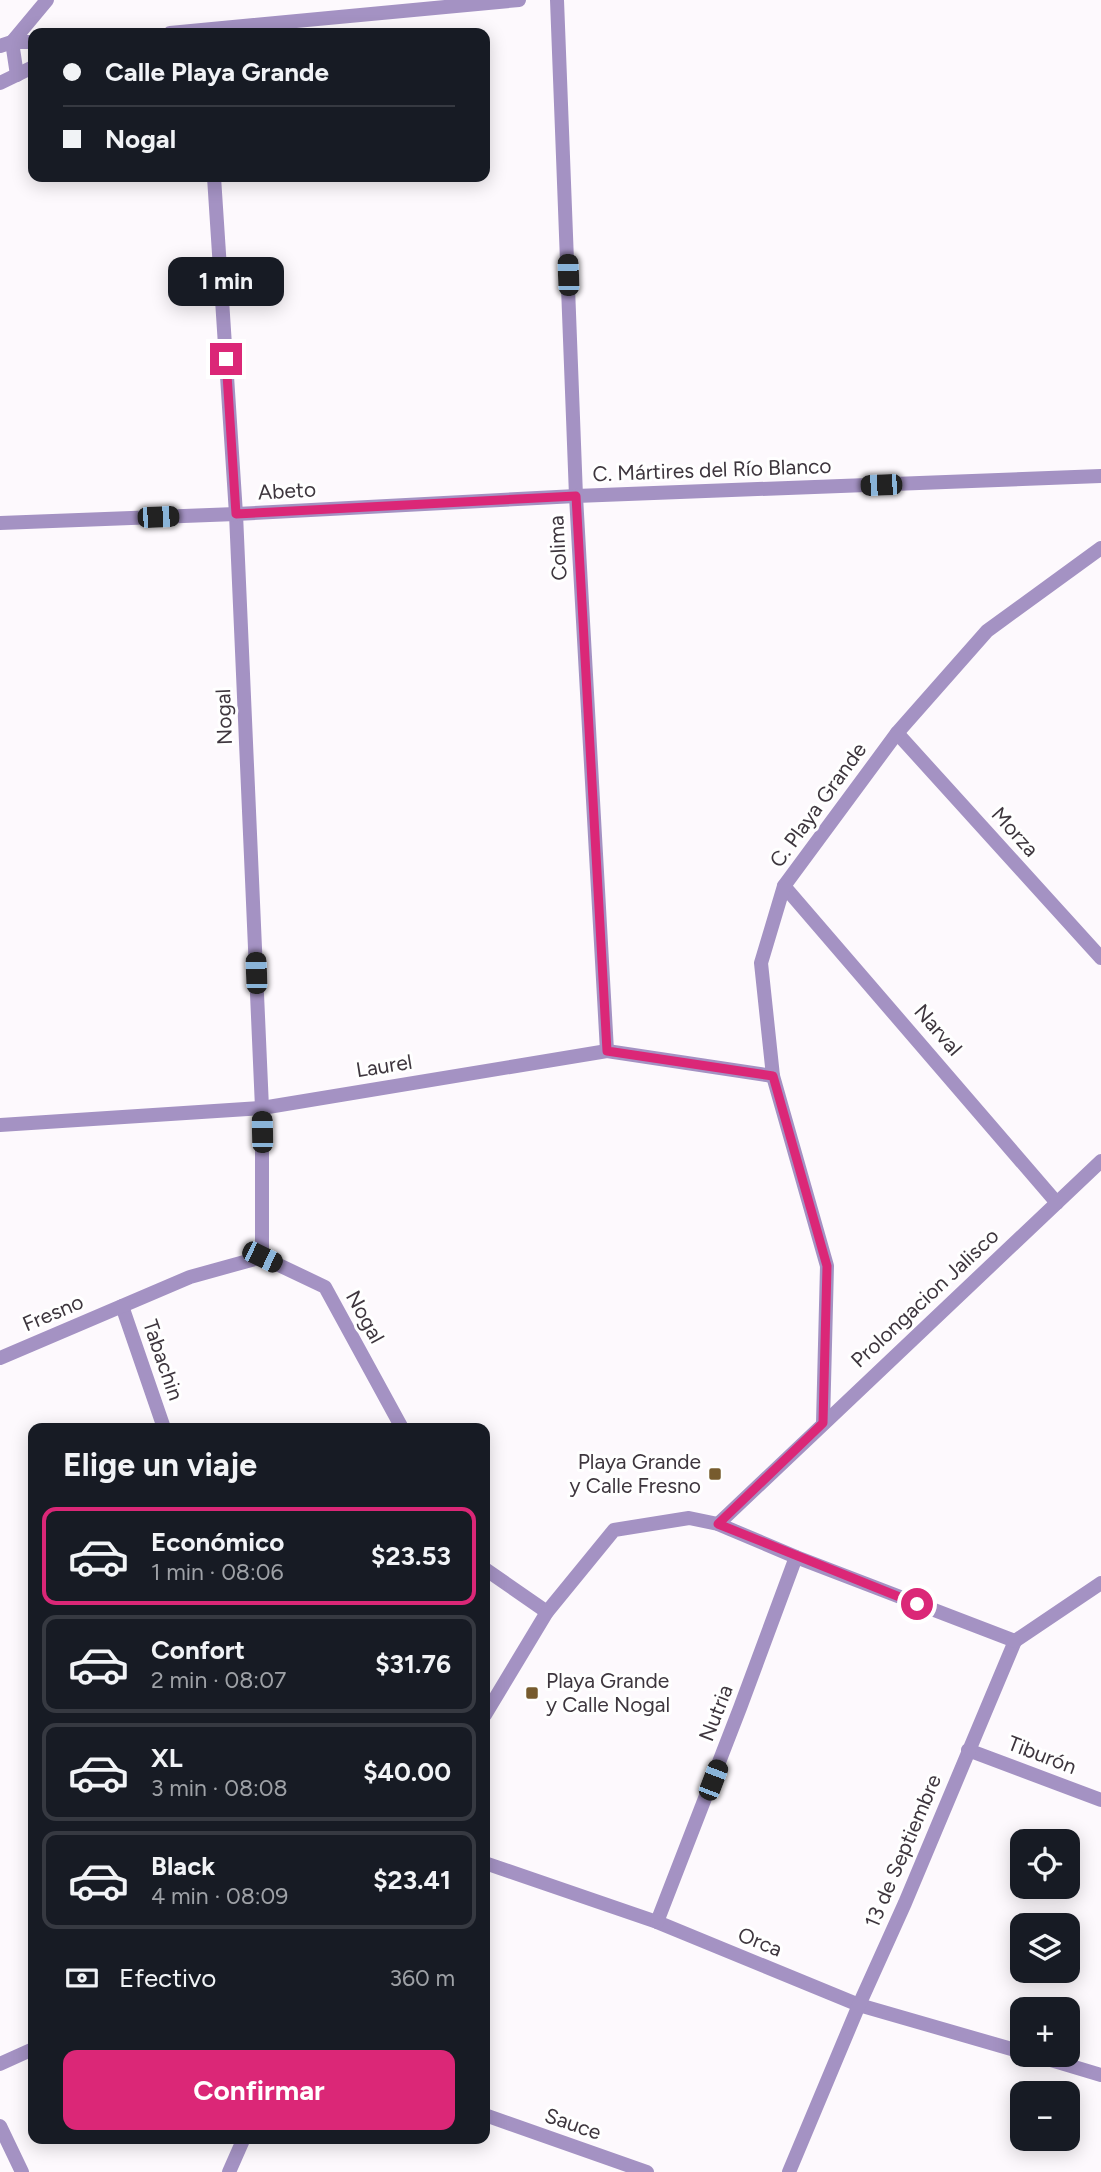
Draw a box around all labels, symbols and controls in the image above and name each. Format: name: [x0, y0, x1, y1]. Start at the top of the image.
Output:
text: Calle Playa Grande: [105, 56, 329, 88]
text: Nogal: [105, 123, 176, 155]
car: [557, 254, 580, 296]
callout: 1 min: [168, 258, 284, 306]
text: 1 min: [199, 267, 253, 295]
route end: [210, 343, 242, 375]
street label: C. Mártires del Río Blanco: [592, 453, 832, 486]
car: [860, 474, 903, 496]
street label: Abeto: [257, 476, 317, 505]
car: [137, 506, 180, 528]
street label: Colima: [543, 515, 572, 581]
street label: Nogal: [210, 689, 237, 745]
street label: C. Playa Grande: [764, 737, 871, 872]
street label: Morza: [987, 802, 1044, 862]
car: [245, 952, 268, 994]
street label: Narval: [909, 999, 968, 1061]
street label: Laurel: [354, 1049, 414, 1082]
car: [252, 1111, 273, 1153]
street label: Prolongacion Jalisco: [846, 1223, 1004, 1372]
car: [239, 1238, 286, 1276]
street label: Nogal: [341, 1286, 390, 1347]
street label: Fresno: [19, 1289, 87, 1336]
street label: Tabachin: [138, 1316, 189, 1403]
text: Elige un viaje: [63, 1446, 257, 1484]
place label: Playa Grande y Calle Fresno: [570, 1449, 701, 1498]
marker: Playa Grande y Calle Fresno: [707, 1466, 723, 1482]
icon: car: [67, 1525, 130, 1588]
text: Económico: [151, 1526, 284, 1558]
text: $23.53: [371, 1540, 451, 1572]
text: 1 min · 08:06: [151, 1558, 284, 1586]
route start: [901, 1588, 933, 1620]
icon: car: [67, 1633, 130, 1696]
text: Confort: [151, 1634, 245, 1666]
text: $31.76: [375, 1648, 451, 1680]
text: 2 min · 08:07: [151, 1666, 286, 1694]
place label: Playa Grande y Calle Nogal: [546, 1668, 670, 1717]
street label: Nutria: [693, 1681, 738, 1745]
marker: Playa Grande y Calle Nogal: [524, 1685, 540, 1701]
street label: Tiburón: [1004, 1730, 1080, 1779]
icon: car: [67, 1741, 130, 1804]
text: XL: [151, 1742, 183, 1774]
text: $40.00: [363, 1756, 451, 1788]
car: [696, 1757, 731, 1803]
street label: 13 de Septiembre: [859, 1770, 946, 1931]
text: 3 min · 08:08: [151, 1774, 288, 1802]
map controls: [1010, 1829, 1080, 2151]
button: locate: [1010, 1829, 1080, 1899]
icon: car: [67, 1849, 130, 1912]
text: Black: [151, 1850, 215, 1882]
text: $23.41: [373, 1864, 451, 1896]
text: 4 min · 08:09: [151, 1882, 288, 1910]
button: layers: [1010, 1913, 1080, 1983]
street label: Orca: [734, 1921, 786, 1962]
icon: cash: [63, 1959, 101, 1997]
text: Efectivo: [119, 1962, 216, 1994]
text: 360 m: [389, 1964, 455, 1992]
button: +: [1010, 1997, 1080, 2067]
button: Confirmar: [63, 2050, 455, 2130]
button: −: [1010, 2081, 1080, 2151]
street label: Sauce: [542, 2102, 605, 2145]

